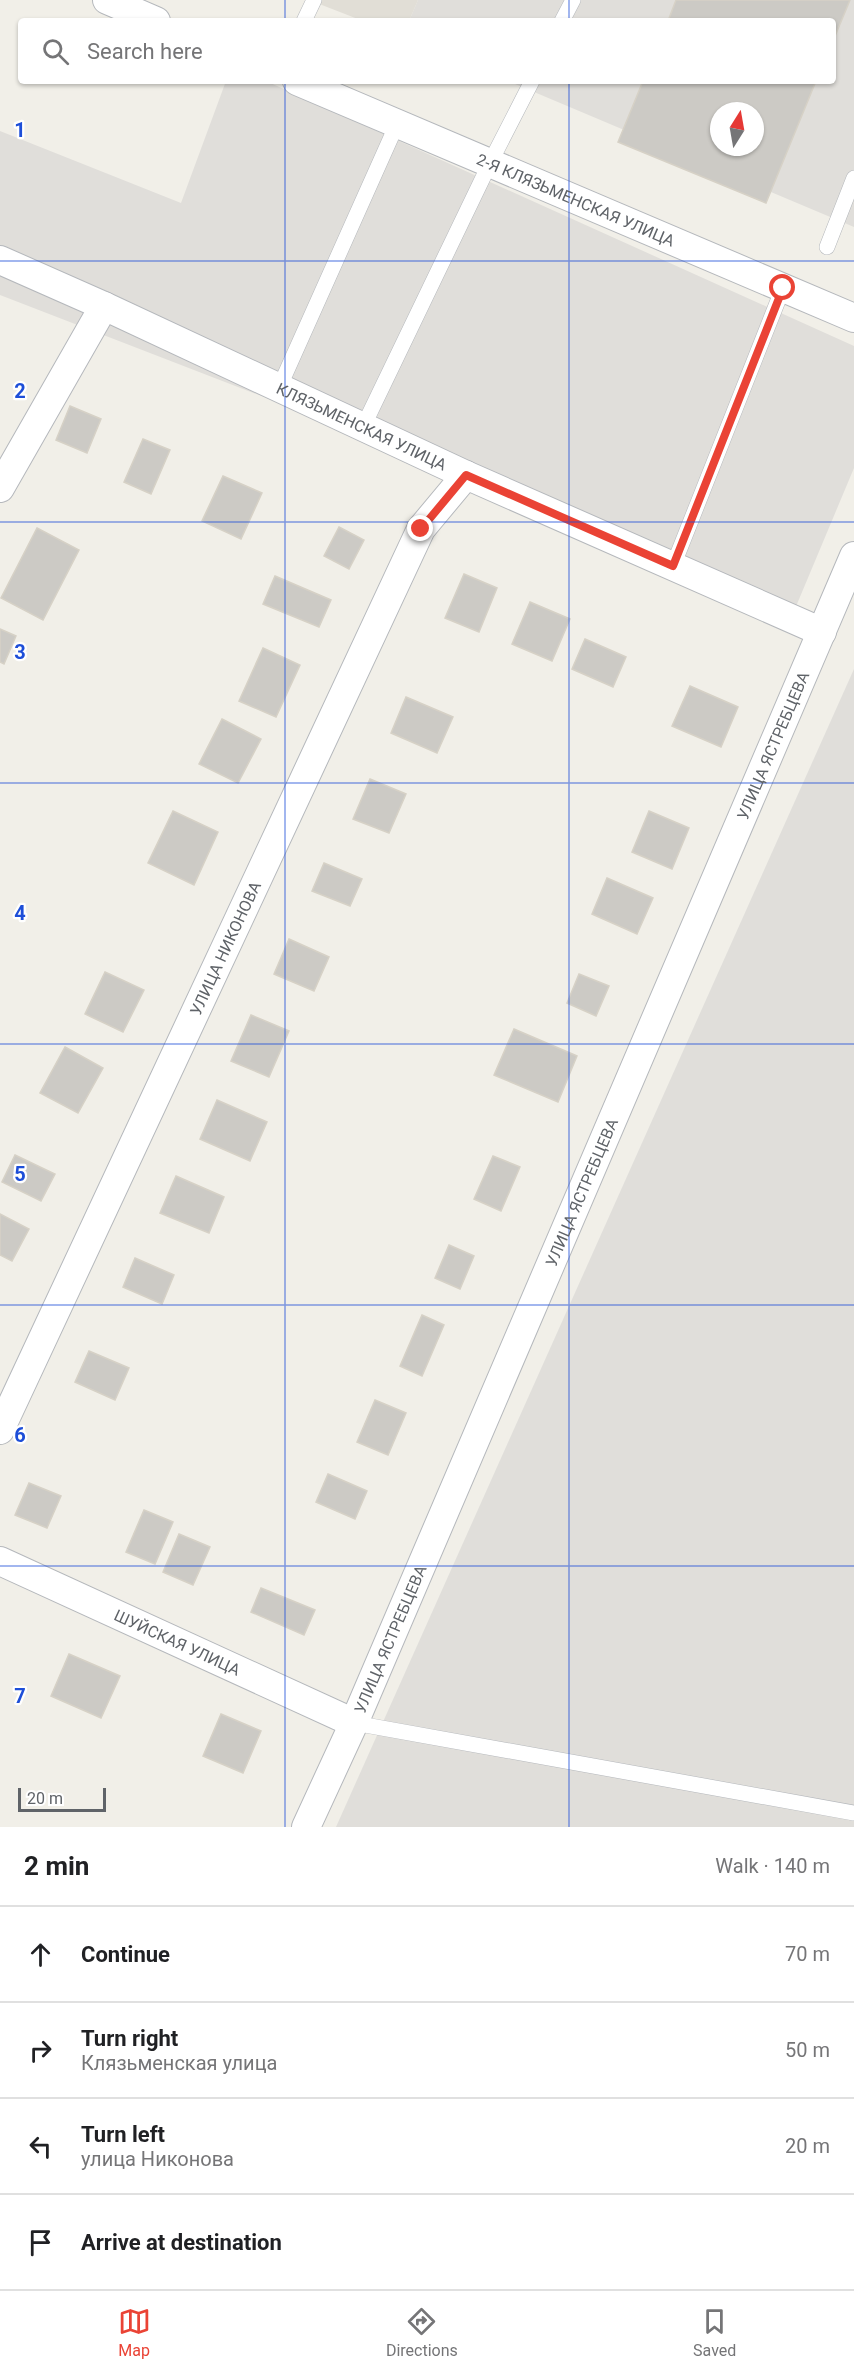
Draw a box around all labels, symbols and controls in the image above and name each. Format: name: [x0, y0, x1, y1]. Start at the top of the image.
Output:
search box: [18, 18, 836, 84]
icon: search: [39, 35, 72, 68]
text: Search here: [87, 39, 203, 64]
north arrow: [710, 102, 764, 156]
text: 1: [14, 118, 26, 142]
street label: 2-Я КЛЯЗЬМЕНСКАЯ УЛИЦА: [474, 149, 678, 250]
route start: [769, 274, 795, 300]
street label: КЛЯЗЬМЕНСКАЯ УЛИЦА: [273, 378, 450, 474]
text: 2: [14, 379, 26, 403]
route end: [407, 515, 433, 541]
text: 3: [14, 640, 26, 664]
street label: УЛИЦА ЯСТРЕБЦЕВА: [733, 668, 813, 822]
street label: УЛИЦА НИКОНОВА: [186, 878, 265, 1018]
text: 4: [14, 901, 26, 925]
street label: УЛИЦА ЯСТРЕБЦЕВА: [541, 1115, 622, 1269]
text: 5: [14, 1162, 26, 1186]
text: 6: [14, 1423, 26, 1447]
street label: УЛИЦА ЯСТРЕБЦЕВА: [350, 1562, 430, 1716]
street label: ШУЙСКАЯ УЛИЦА: [111, 1605, 244, 1679]
text: 7: [14, 1684, 26, 1708]
scale bar: [18, 1785, 106, 1812]
text: 20 m: [27, 1789, 63, 1808]
text: 2 min: [24, 1851, 89, 1881]
text: Walk · 140 m: [715, 1854, 830, 1878]
icon: ahead: [24, 1938, 57, 1971]
text: Continue: [81, 1942, 170, 1967]
text: 70 m: [785, 1942, 830, 1966]
text: Turn right: [81, 2026, 178, 2051]
icon: right: [24, 2034, 57, 2067]
text: 50 m: [785, 2038, 830, 2062]
text: Клязьменская улица: [81, 2051, 277, 2075]
text: Turn left: [81, 2122, 165, 2147]
icon: left: [24, 2130, 57, 2163]
text: 20 m: [785, 2134, 830, 2158]
text: улица Никонова: [81, 2147, 234, 2171]
icon: arrive: [24, 2226, 57, 2259]
text: Arrive at destination: [81, 2230, 282, 2255]
tab: Map: [118, 2305, 151, 2360]
tab: Directions: [386, 2305, 458, 2360]
tab: Saved: [693, 2305, 736, 2360]

